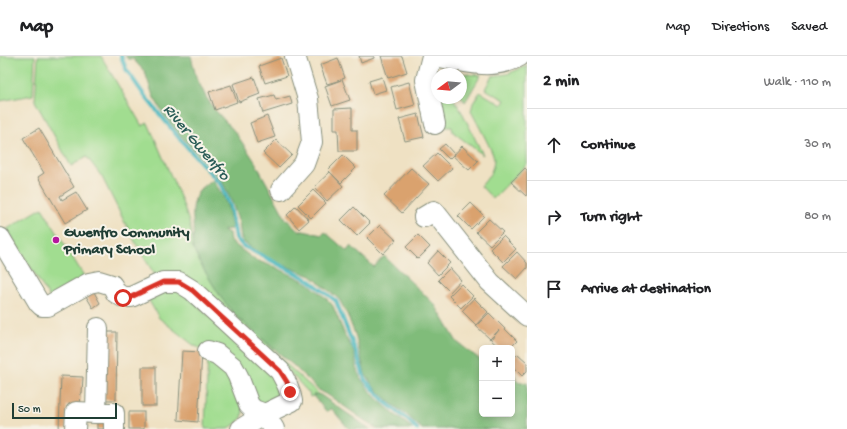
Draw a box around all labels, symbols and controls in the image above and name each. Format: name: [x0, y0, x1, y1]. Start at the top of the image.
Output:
text: Map: [20, 16, 53, 39]
text: Map: [666, 19, 690, 36]
text: Directions: [712, 19, 769, 36]
text: Saved: [791, 19, 827, 36]
north arrow: [431, 68, 467, 104]
text: 2 min: [543, 72, 579, 92]
text: Walk · 110 m: [764, 75, 831, 90]
water label: River Gwenfro: [158, 101, 233, 186]
icon: ahead: [543, 134, 565, 156]
text: Continue: [581, 136, 635, 154]
text: 30 m: [805, 137, 831, 152]
icon: right: [543, 206, 565, 228]
text: Turn right: [581, 208, 641, 226]
text: 80 m: [804, 209, 831, 224]
place label: Gwenfro Community Primary School: [63, 224, 190, 259]
marker: Gwenfro Community Primary School: [51, 235, 61, 245]
icon: arrive: [543, 278, 565, 300]
text: Arrive at destination: [581, 280, 711, 298]
route start: [114, 289, 132, 307]
map controls: [479, 345, 515, 417]
button: +: [479, 345, 515, 381]
button: −: [479, 381, 515, 417]
route end: [281, 383, 299, 401]
scale bar: [12, 401, 117, 420]
text: 50 m: [18, 404, 40, 416]

